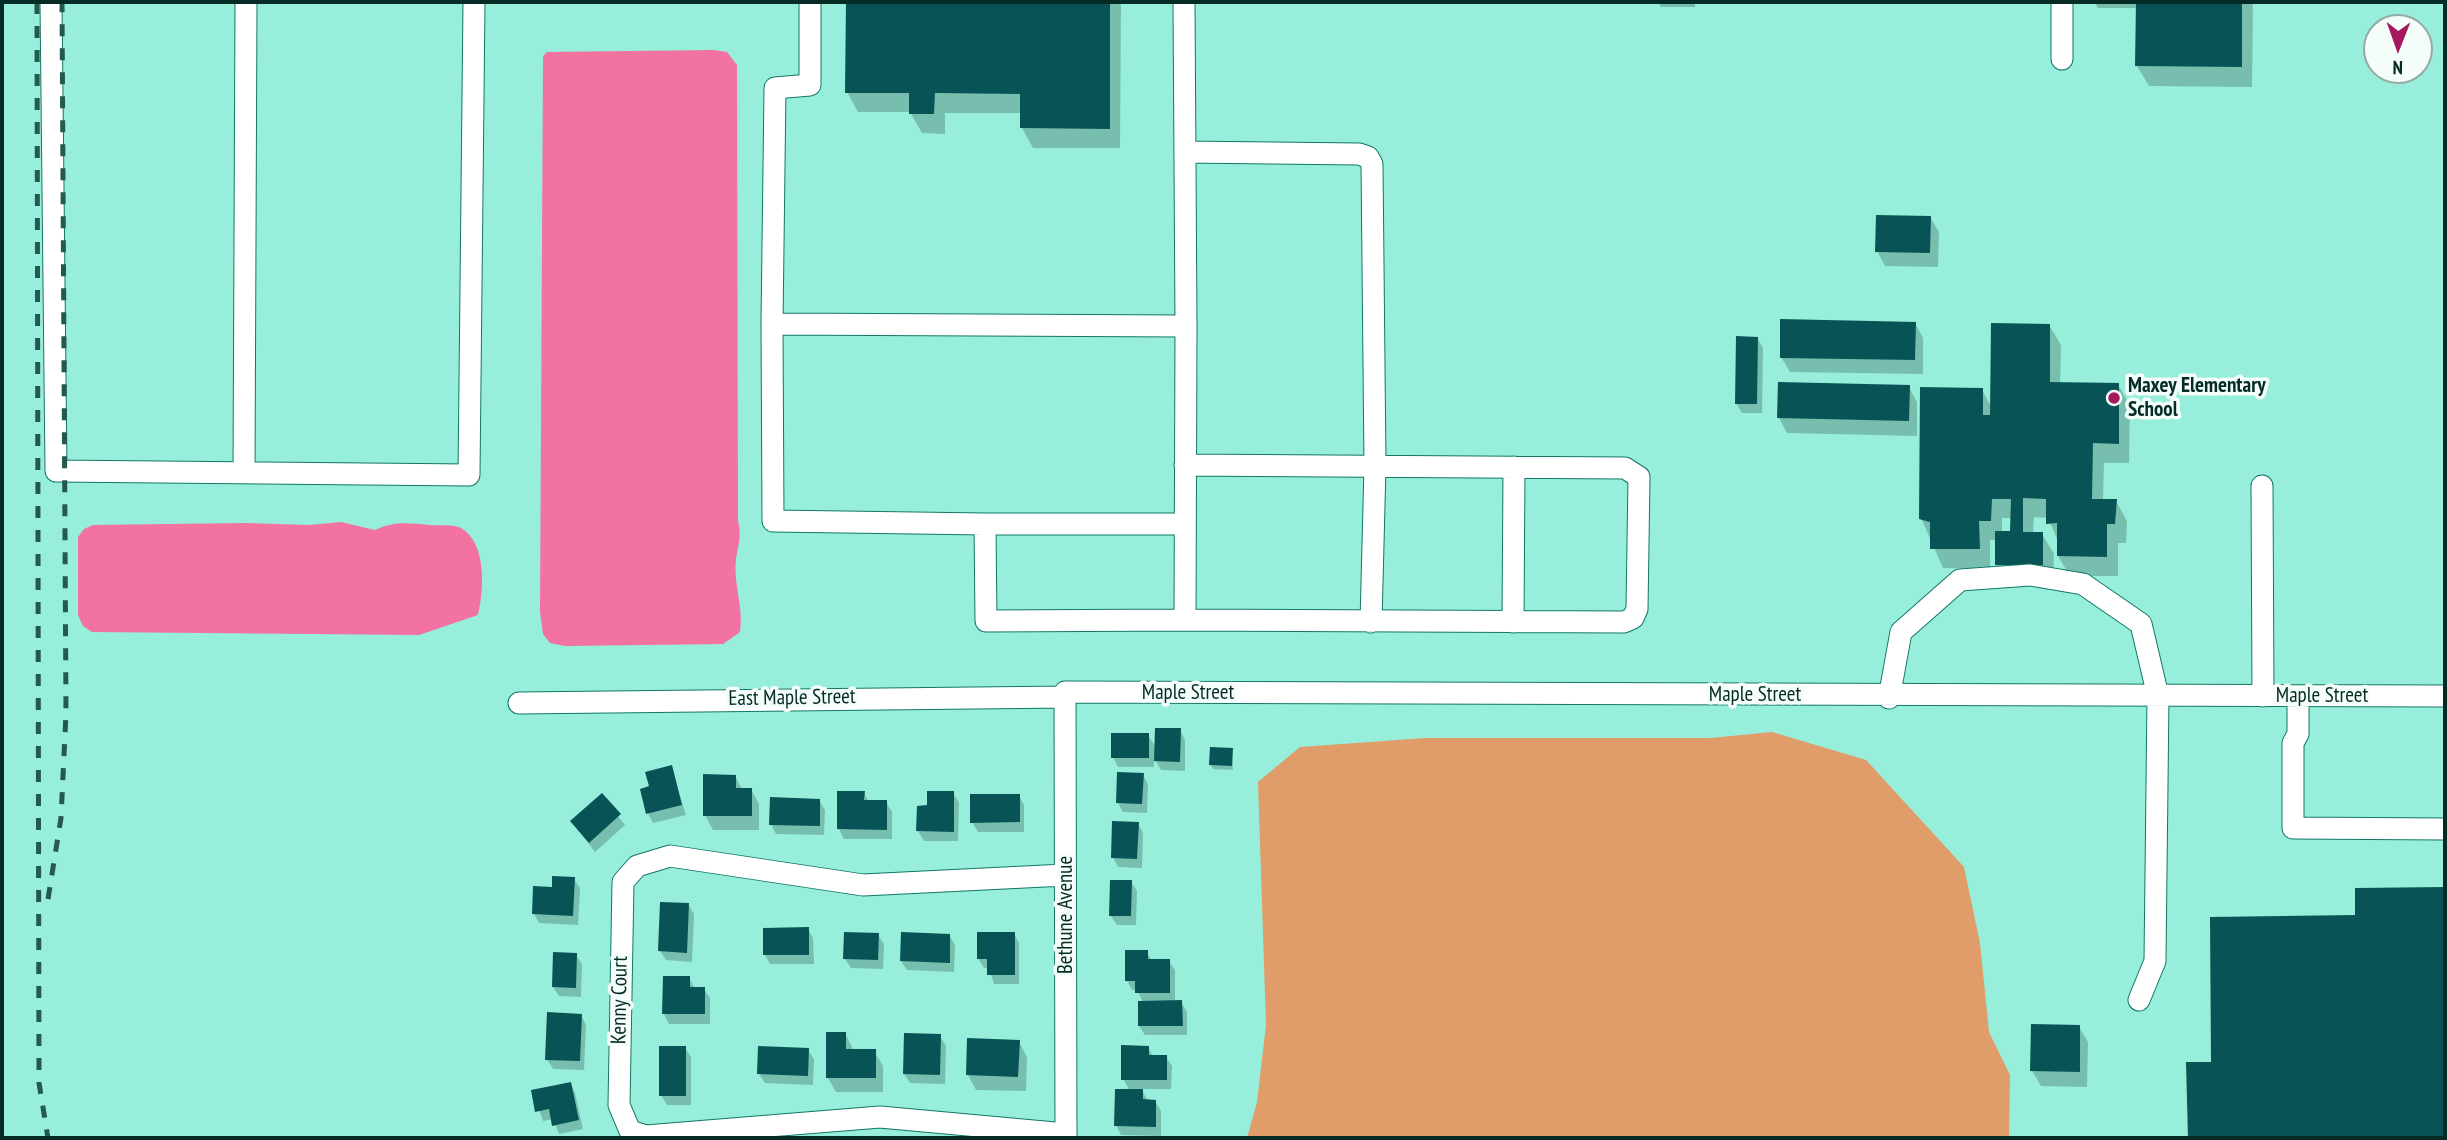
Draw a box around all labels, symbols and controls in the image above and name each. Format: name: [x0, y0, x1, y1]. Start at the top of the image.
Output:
north arrow: [2363, 14, 2433, 84]
text: N: [2392, 56, 2403, 80]
place label: Maxey Elementary School: [2128, 373, 2266, 423]
marker: Maxey Elementary School: [2106, 390, 2122, 406]
street label: Maple Street: [1142, 680, 1234, 706]
street label: Maple Street: [1709, 682, 1801, 708]
street label: Maple Street: [2276, 683, 2368, 709]
street label: East Maple Street: [728, 684, 856, 712]
street label: Bethune Avenue: [1053, 856, 1079, 974]
street label: Kenny Court: [607, 956, 633, 1044]

